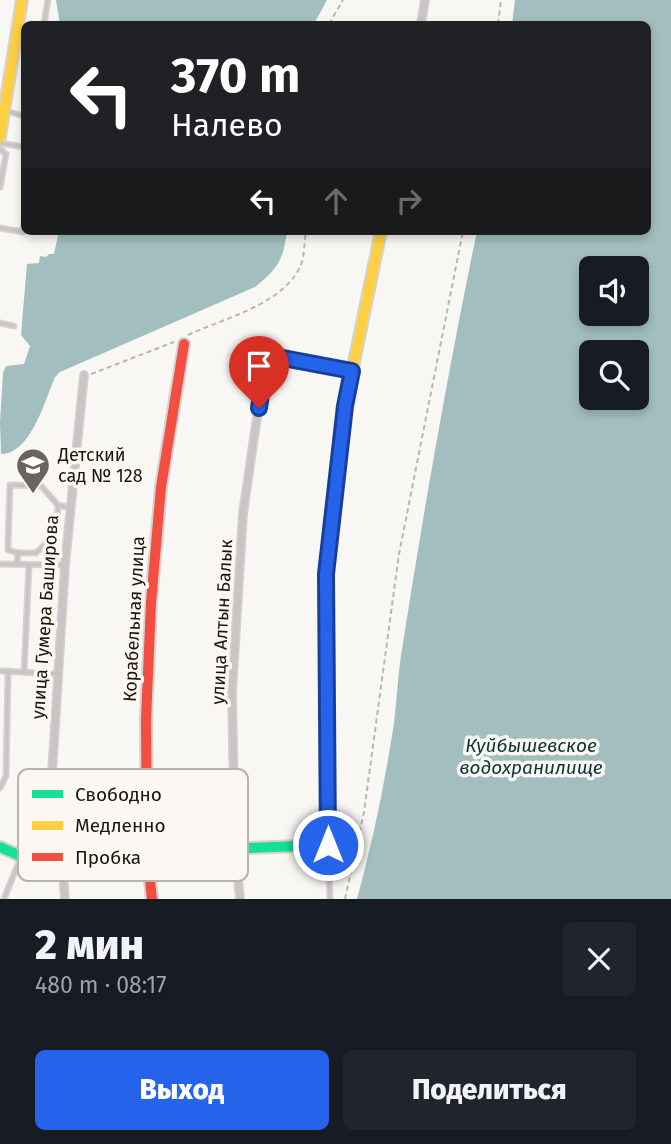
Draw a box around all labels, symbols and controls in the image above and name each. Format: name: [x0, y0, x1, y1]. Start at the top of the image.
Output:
text: 370 m: [171, 46, 300, 105]
icon: left: [56, 49, 147, 140]
text: Налево: [171, 106, 283, 144]
icon: left: [244, 182, 282, 220]
icon: ahead: [317, 182, 355, 220]
icon: right: [390, 182, 428, 220]
map controls: [579, 256, 649, 410]
button: sound: [579, 256, 649, 326]
pin: [229, 336, 289, 408]
button: search: [579, 340, 649, 410]
icon: arrive: [240, 347, 278, 385]
place label: Детский сад № 128: [57, 444, 143, 487]
school or university icon: Детский сад № 128: [14, 446, 52, 495]
street label: улица Гумера Баширова: [27, 514, 63, 720]
street label: Корабельная улица: [119, 535, 149, 703]
street label: улица Алтын Балык: [207, 538, 237, 705]
water label: Куйбышевское водохранилище: [459, 734, 603, 779]
legend: [18, 769, 248, 881]
text: Свободно: [75, 783, 162, 806]
position arrow: [291, 808, 365, 882]
text: Медленно: [75, 814, 166, 837]
text: Пробка: [75, 846, 141, 869]
text: 2 мин: [35, 920, 144, 970]
button: close: [562, 922, 636, 996]
text: 480 m · 08:17: [35, 971, 167, 999]
button: Выход: [35, 1050, 329, 1130]
button: Поделиться: [343, 1050, 636, 1130]

